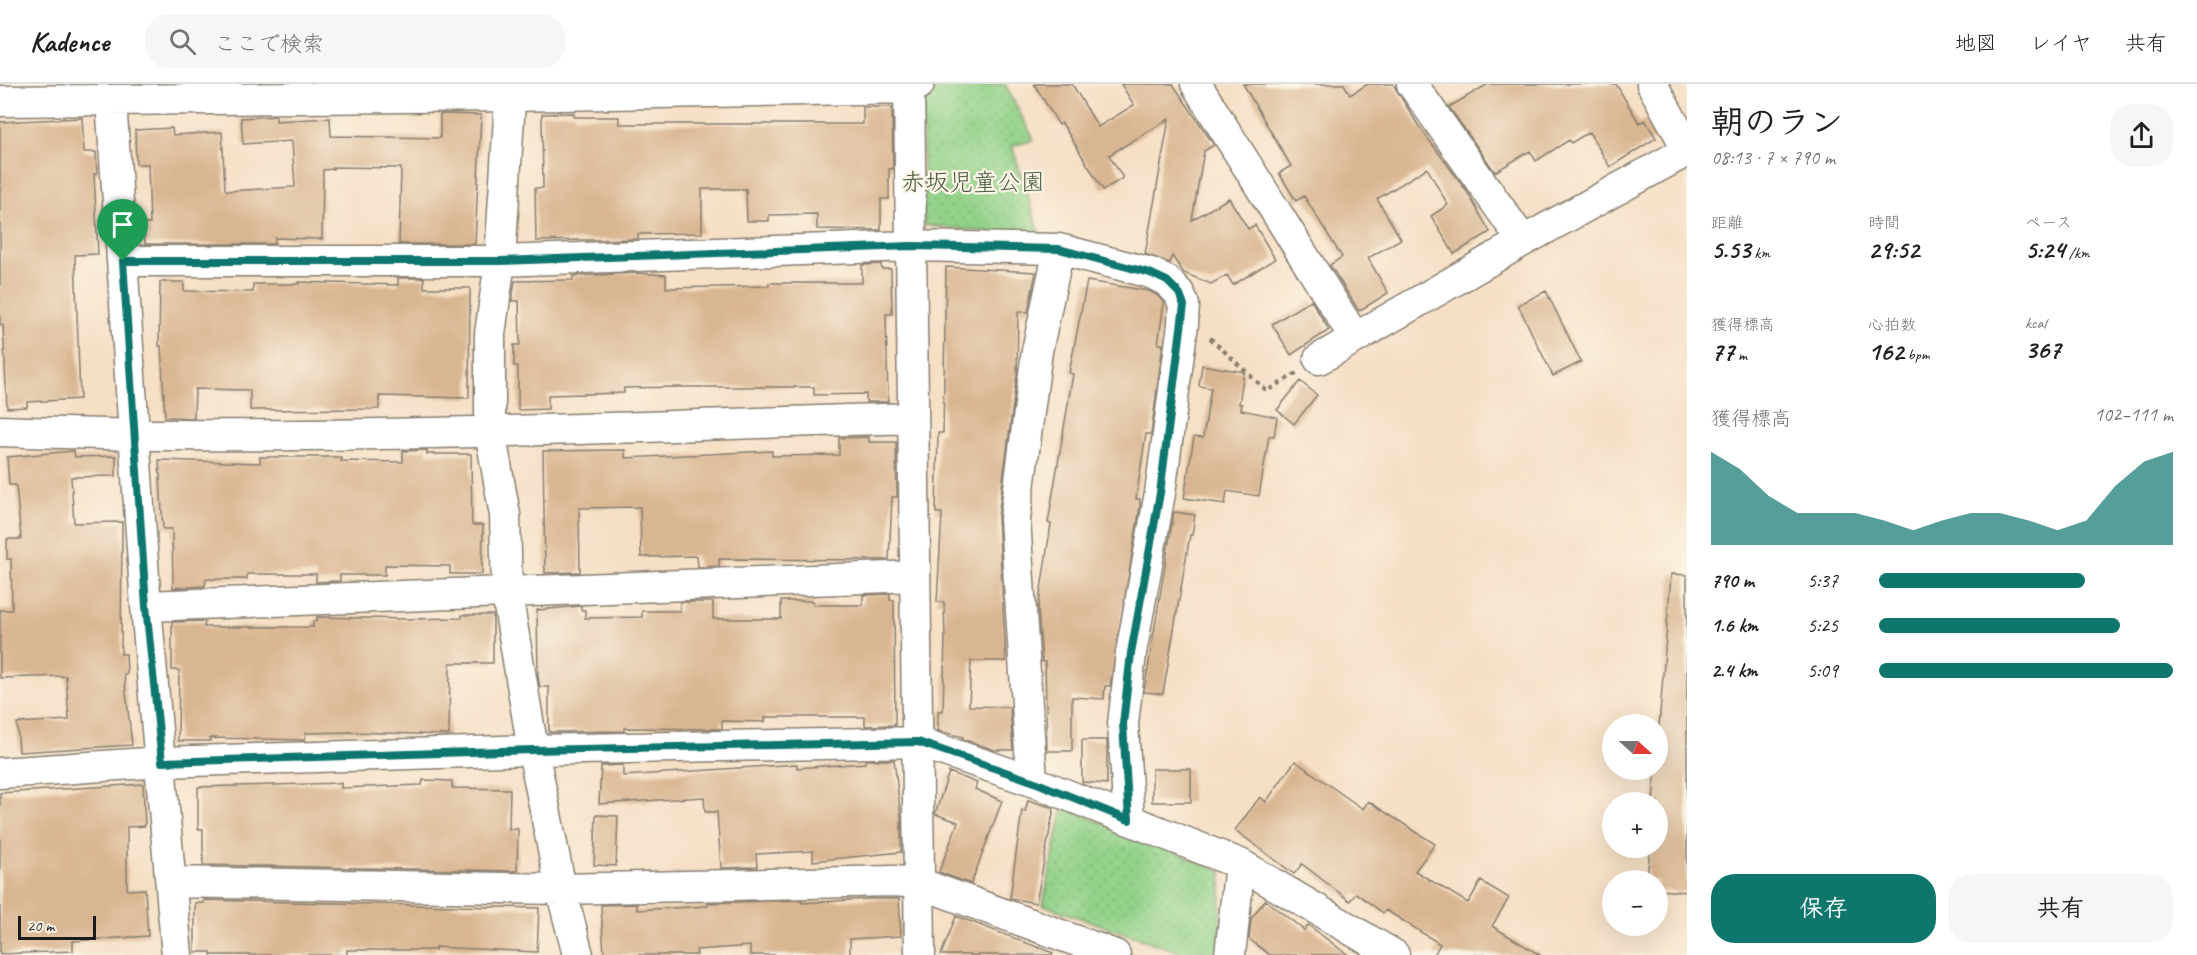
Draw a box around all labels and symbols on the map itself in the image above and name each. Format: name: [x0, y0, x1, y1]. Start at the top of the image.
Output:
park label: 赤坂児童公園: [901, 167, 1045, 197]
pin: [97, 199, 148, 261]
north arrow: [1602, 714, 1668, 780]
scale bar: [18, 913, 96, 940]

